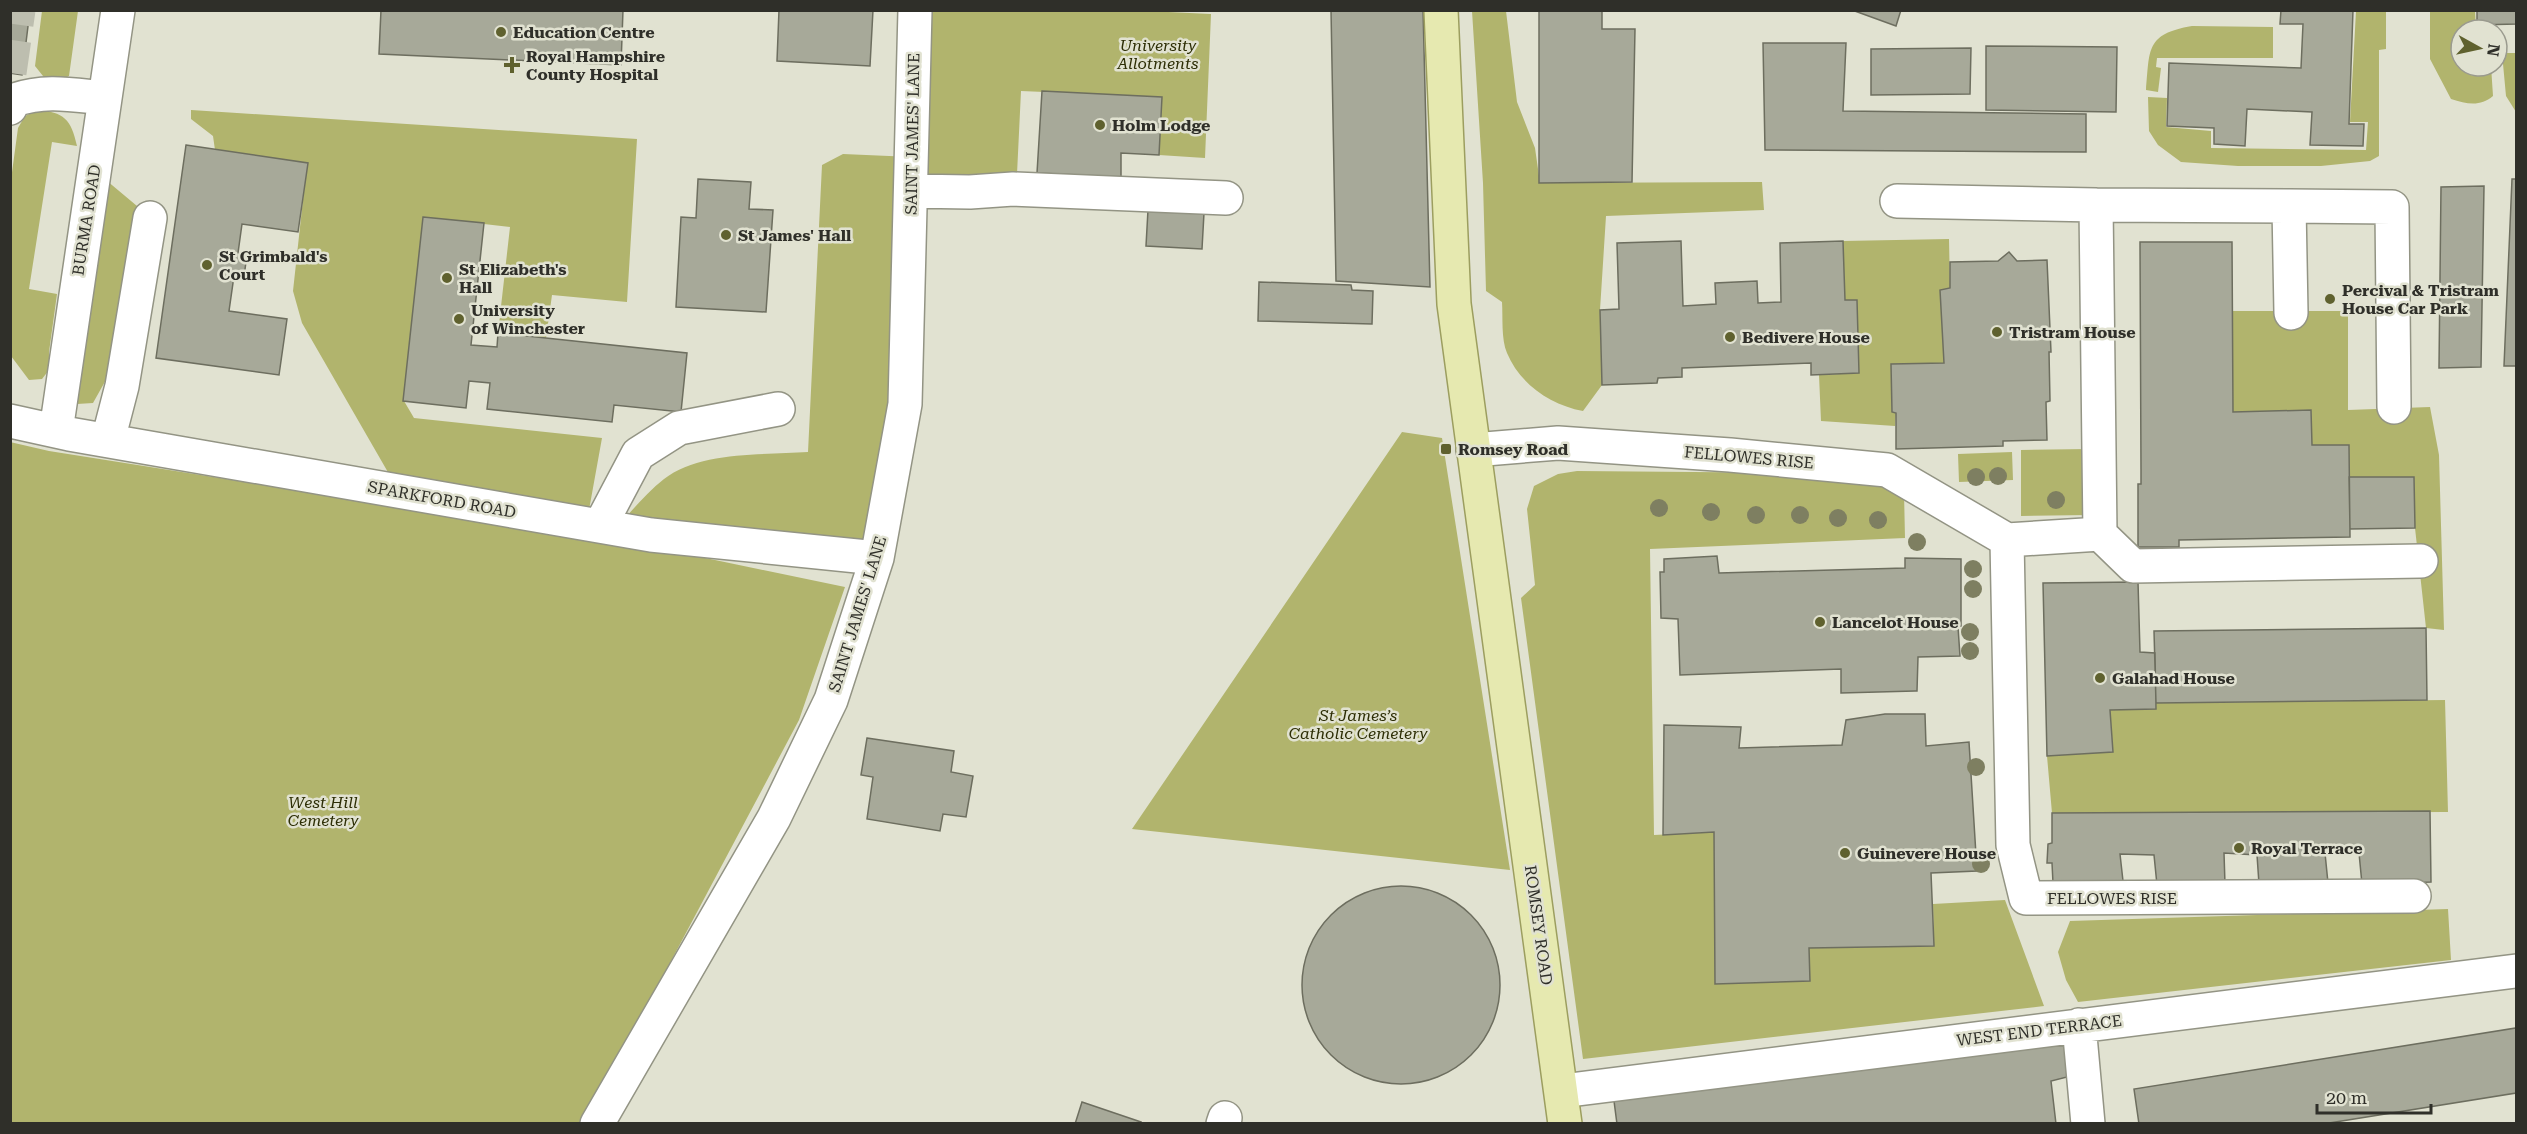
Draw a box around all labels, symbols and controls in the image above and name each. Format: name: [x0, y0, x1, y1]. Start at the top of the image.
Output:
north arrow: [2449, 18, 2509, 78]
place label: Education Centre: [513, 23, 655, 42]
marker: Education Centre: [494, 25, 508, 39]
park label: University Allotments: [1117, 36, 1198, 73]
text: N: [2483, 43, 2504, 57]
place label: Royal Hampshire County Hospital: [526, 47, 665, 84]
street label: SAINT JAMES' LANE: [902, 53, 923, 215]
marker: Royal Hampshire County Hospital: [503, 56, 521, 74]
place label: Holm Lodge: [1112, 116, 1210, 135]
marker: Holm Lodge: [1093, 118, 1107, 132]
street label: BURMA ROAD: [68, 163, 105, 277]
place label: St James' Hall: [738, 226, 852, 245]
marker: St James' Hall: [719, 228, 733, 242]
place label: St Grimbald's Court: [219, 247, 328, 284]
marker: St Grimbald's Court: [200, 258, 214, 272]
place label: St Elizabeth's Hall: [459, 260, 566, 297]
marker: St Elizabeth's Hall: [440, 271, 454, 285]
place label: Percival & Tristram House Car Park: [2342, 281, 2499, 318]
marker: Percival & Tristram House Car Park: [2323, 292, 2337, 306]
place label: University of Winchester: [471, 301, 585, 338]
marker: University of Winchester: [452, 312, 466, 326]
place label: Tristram House: [2009, 323, 2136, 342]
marker: Tristram House: [1990, 325, 2004, 339]
place label: Bedivere House: [1742, 328, 1870, 347]
marker: Bedivere House: [1723, 330, 1737, 344]
place label: Romsey Road: [1458, 440, 1569, 459]
marker: Romsey Road: [1439, 442, 1453, 456]
street label: FELLOWES RISE: [1683, 442, 1815, 473]
street label: SPARKFORD ROAD: [366, 477, 518, 522]
street label: SAINT JAMES' LANE: [825, 534, 890, 694]
place label: Lancelot House: [1832, 613, 1959, 632]
marker: Lancelot House: [1813, 615, 1827, 629]
place label: Galahad House: [2112, 669, 2235, 688]
marker: Galahad House: [2093, 671, 2107, 685]
park label: St James’s Catholic Cemetery: [1289, 706, 1428, 743]
park label: West Hill Cemetery: [288, 793, 359, 830]
place label: Royal Terrace: [2251, 839, 2363, 858]
marker: Royal Terrace: [2232, 841, 2246, 855]
place label: Guinevere House: [1857, 844, 1996, 863]
marker: Guinevere House: [1838, 846, 1852, 860]
street label: ROMSEY ROAD: [1521, 864, 1556, 986]
street label: FELLOWES RISE: [2047, 889, 2177, 908]
street label: WEST END TERRACE: [1955, 1011, 2123, 1050]
scale bar: [2317, 1077, 2431, 1115]
text: 20 m: [2326, 1087, 2367, 1108]

